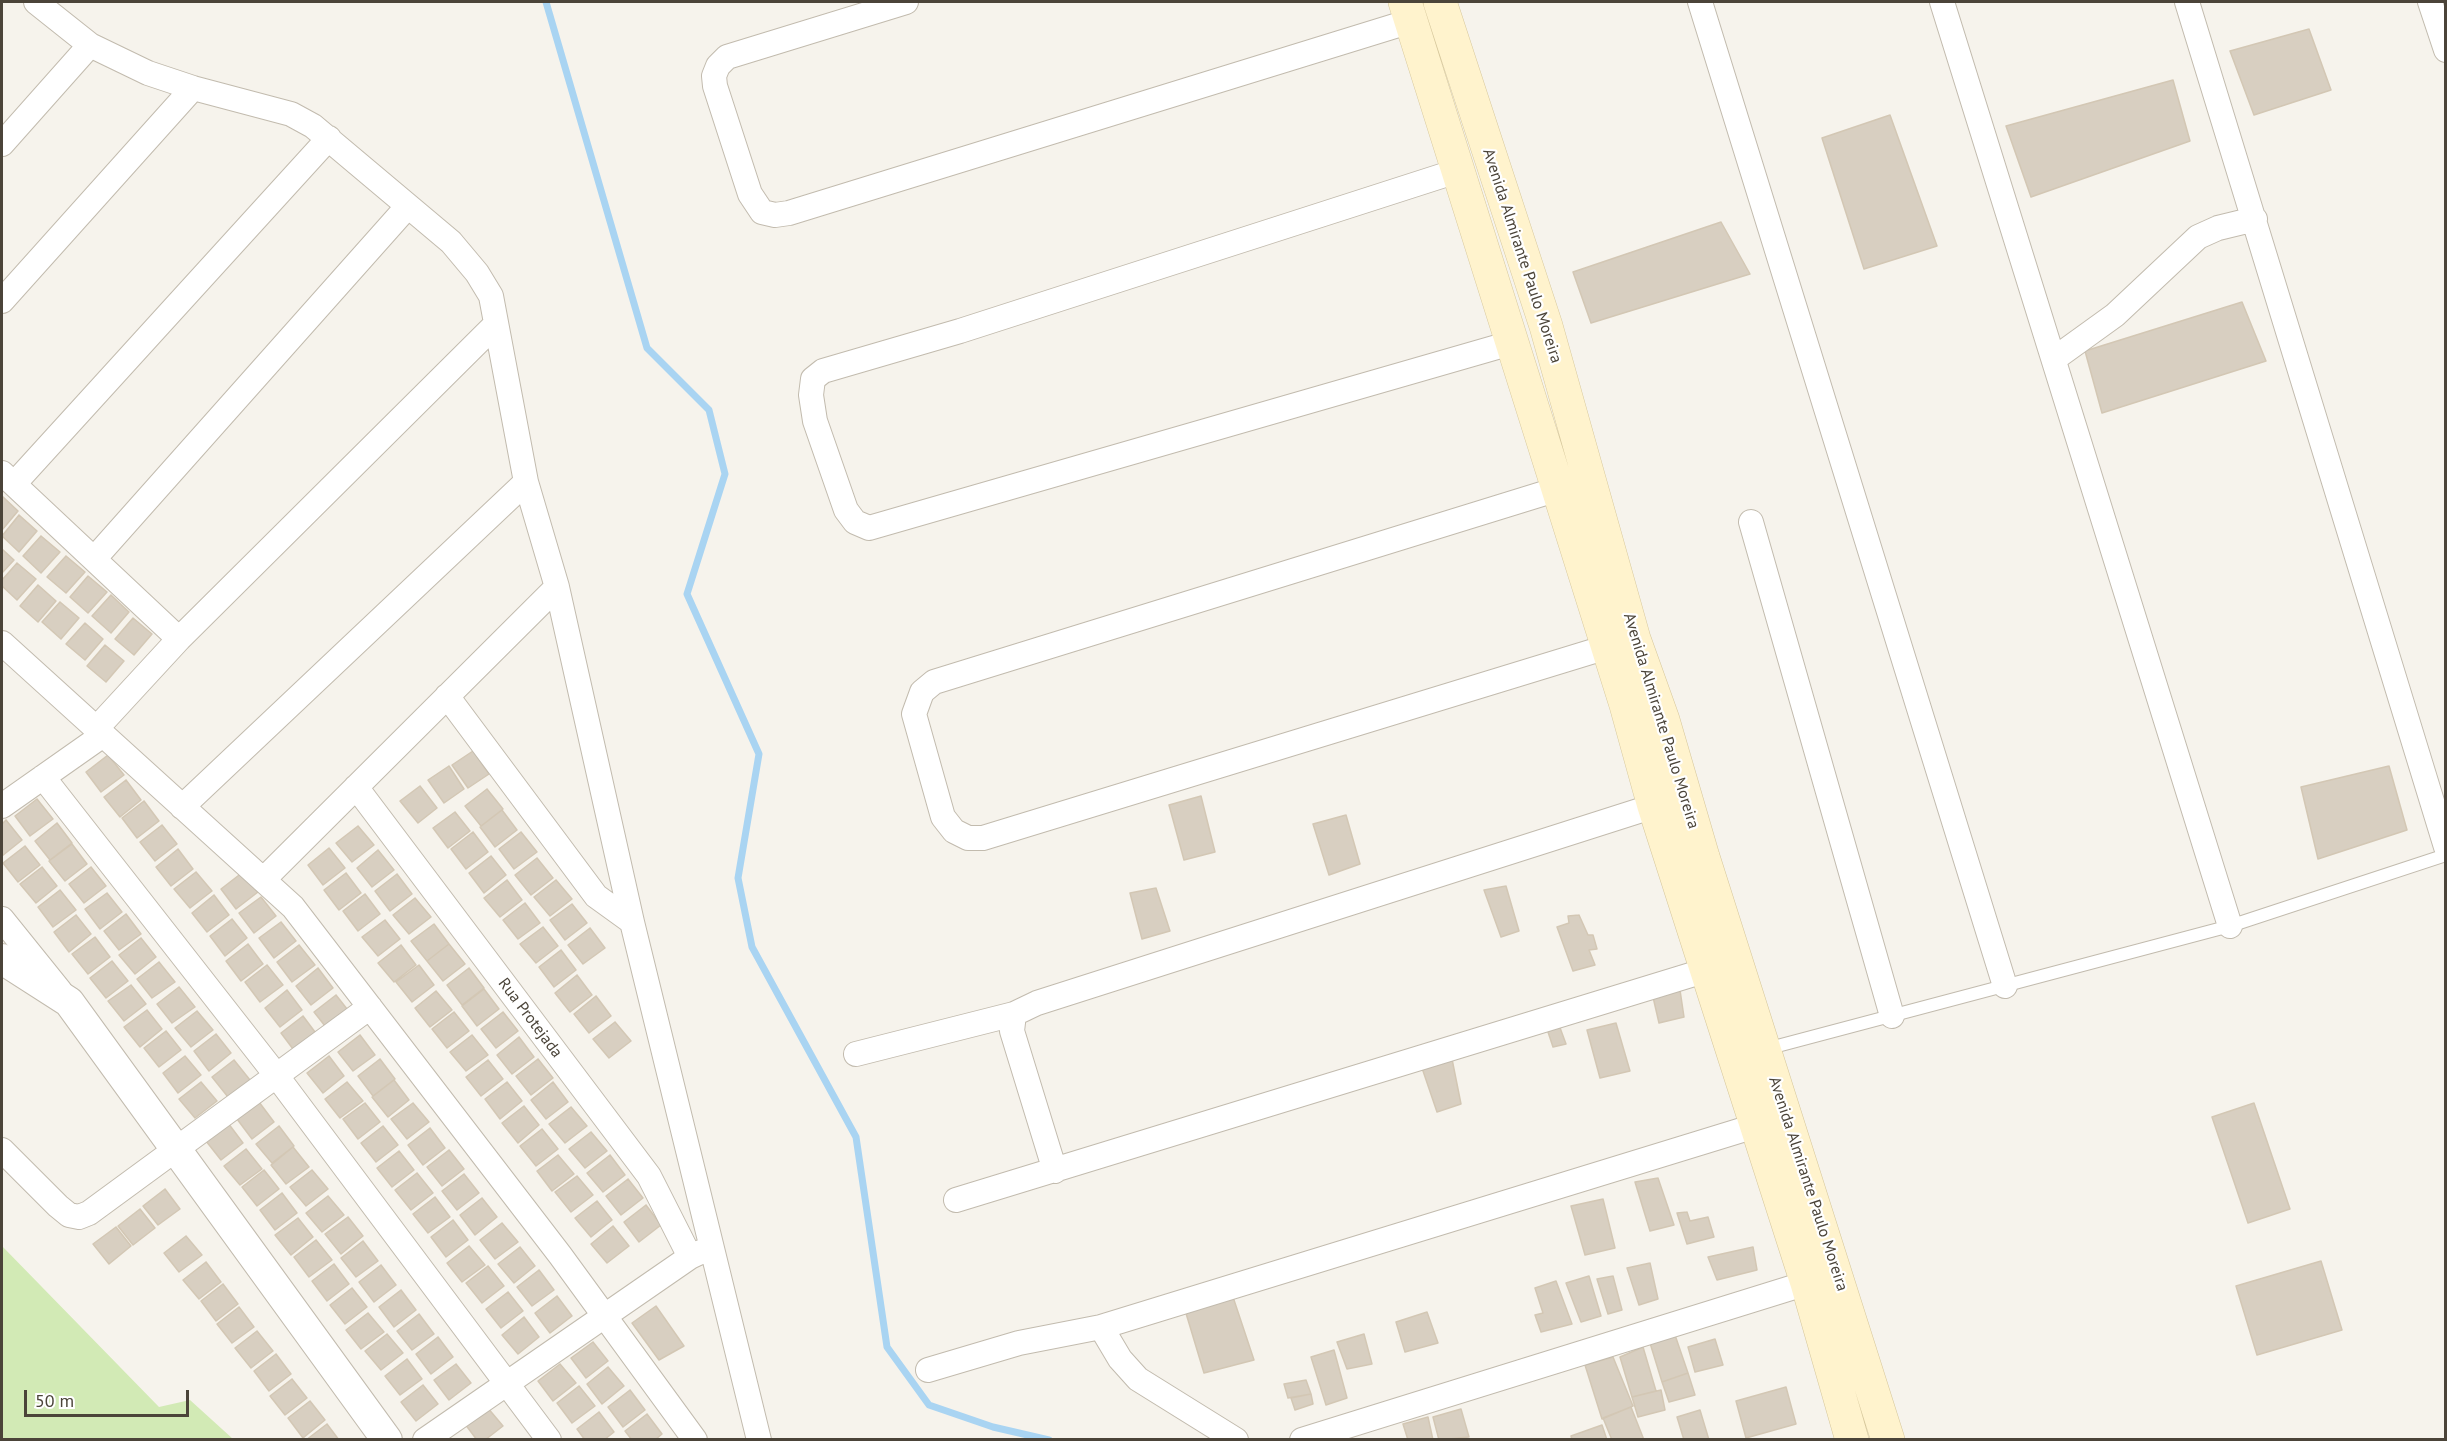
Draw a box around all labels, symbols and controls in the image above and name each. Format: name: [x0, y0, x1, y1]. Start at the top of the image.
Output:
street label: Avenida Almirante Paulo Moreira: [1478, 146, 1566, 366]
street label: Avenida Almirante Paulo Moreira: [1619, 611, 1703, 831]
street label: Rua Protejada: [494, 974, 566, 1062]
street label: Avenida Almirante Paulo Moreira: [1764, 1074, 1852, 1294]
scale bar: [27, 1378, 192, 1416]
text: 50 m: [35, 1389, 74, 1412]

